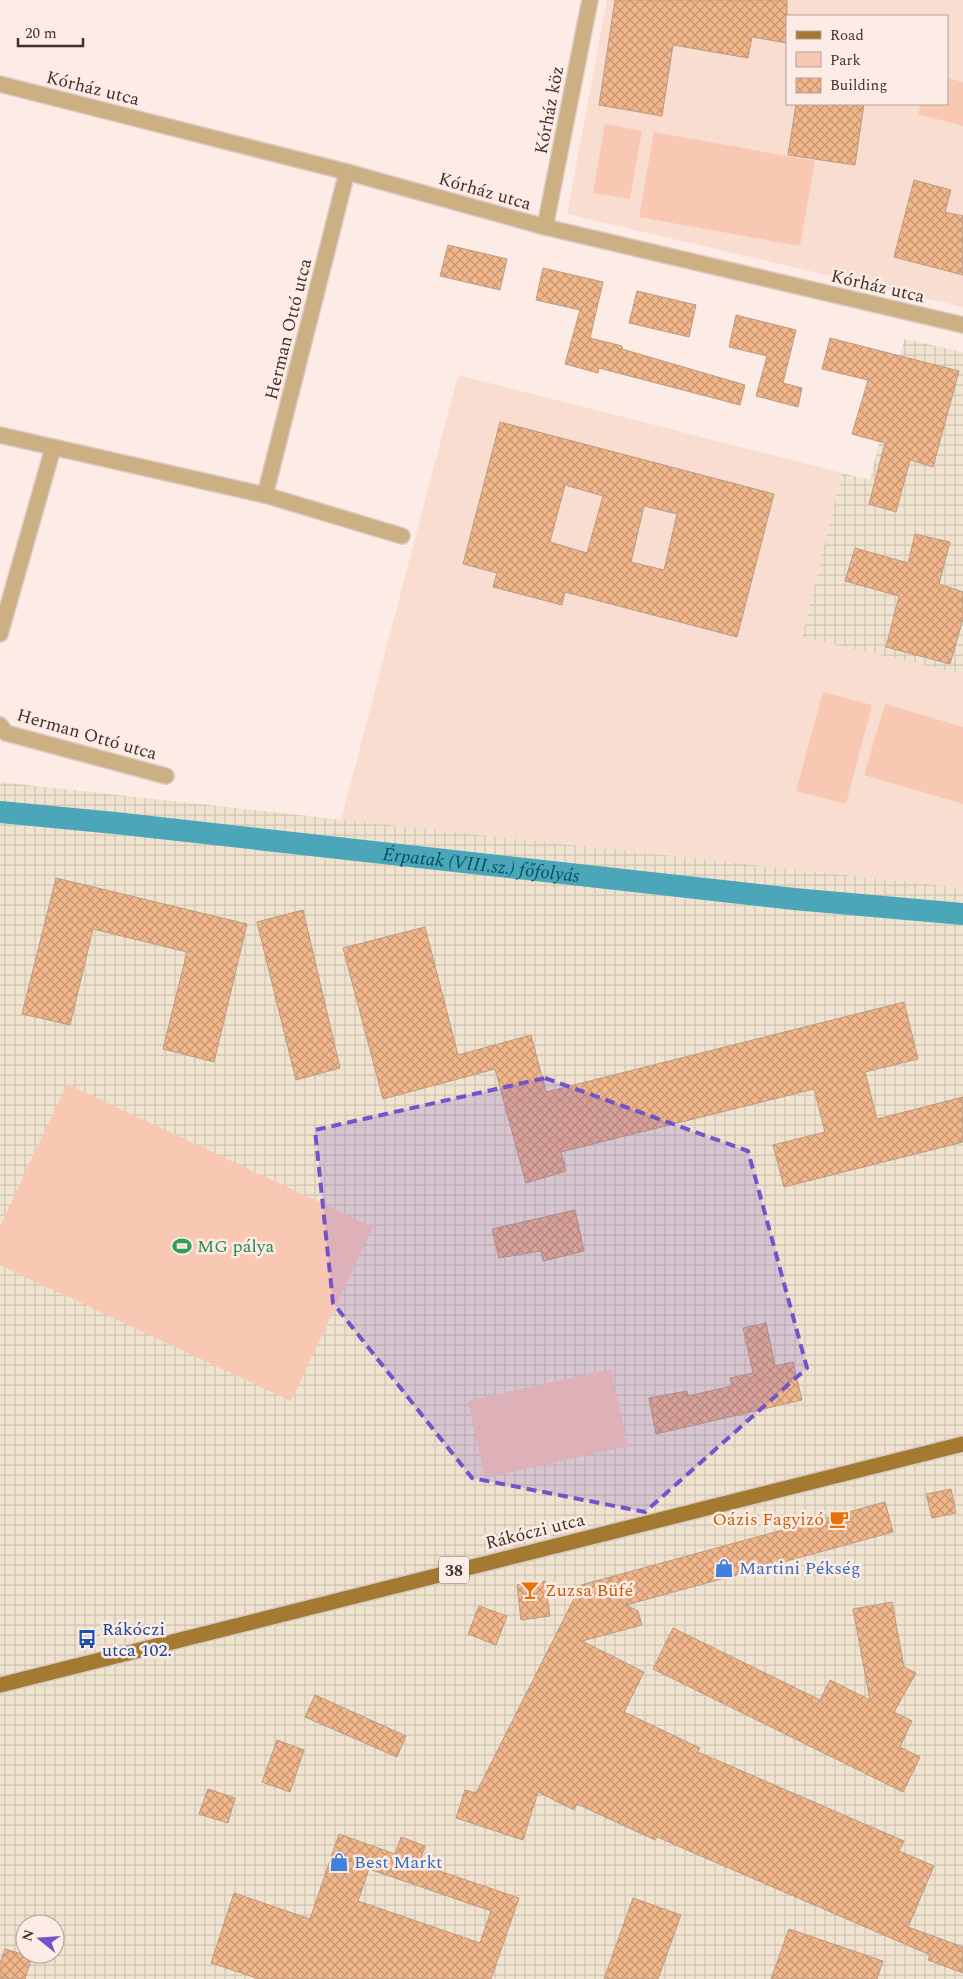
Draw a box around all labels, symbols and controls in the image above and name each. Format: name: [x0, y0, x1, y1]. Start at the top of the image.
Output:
scale bar: [18, 15, 82, 47]
legend: [786, 15, 948, 105]
text: 20 m: [25, 22, 57, 45]
text: Road: [830, 24, 864, 47]
text: Park: [830, 49, 861, 72]
street label: Kórház utca: [43, 64, 143, 113]
street label: Kórház köz: [528, 64, 571, 157]
text: Building: [830, 74, 887, 97]
street label: Kórház utca: [435, 165, 535, 218]
street label: Herman Ottó utca: [258, 255, 319, 403]
street label: Kórház utca: [828, 263, 928, 310]
street label: Herman Ottó utca: [13, 702, 160, 767]
water label: Érpatak (VIII.sz.) főfolyás: [381, 840, 581, 891]
place label: MG pálya: [197, 1233, 274, 1260]
sports icon: MG pálya: [171, 1235, 193, 1257]
street label: Rákóczi utca: [483, 1506, 588, 1557]
place label: Oázis Fagyizó: [713, 1506, 824, 1533]
cafe icon: Oázis Fagyizó: [828, 1508, 850, 1530]
place label: Martini Pékség: [739, 1555, 861, 1582]
road number: 38: [439, 1556, 469, 1584]
shop icon: Martini Pékség: [713, 1557, 735, 1579]
place label: Zuzsa Büfé: [545, 1577, 634, 1604]
bar icon: Zuzsa Büfé: [519, 1579, 541, 1601]
place label: Rákóczi utca 102.: [102, 1616, 172, 1664]
bus stop icon: Rákóczi utca 102.: [76, 1628, 98, 1650]
place label: Best Markt: [354, 1849, 442, 1876]
shop icon: Best Markt: [328, 1851, 350, 1873]
north arrow: [15, 1914, 65, 1964]
text: N: [16, 1927, 40, 1944]

